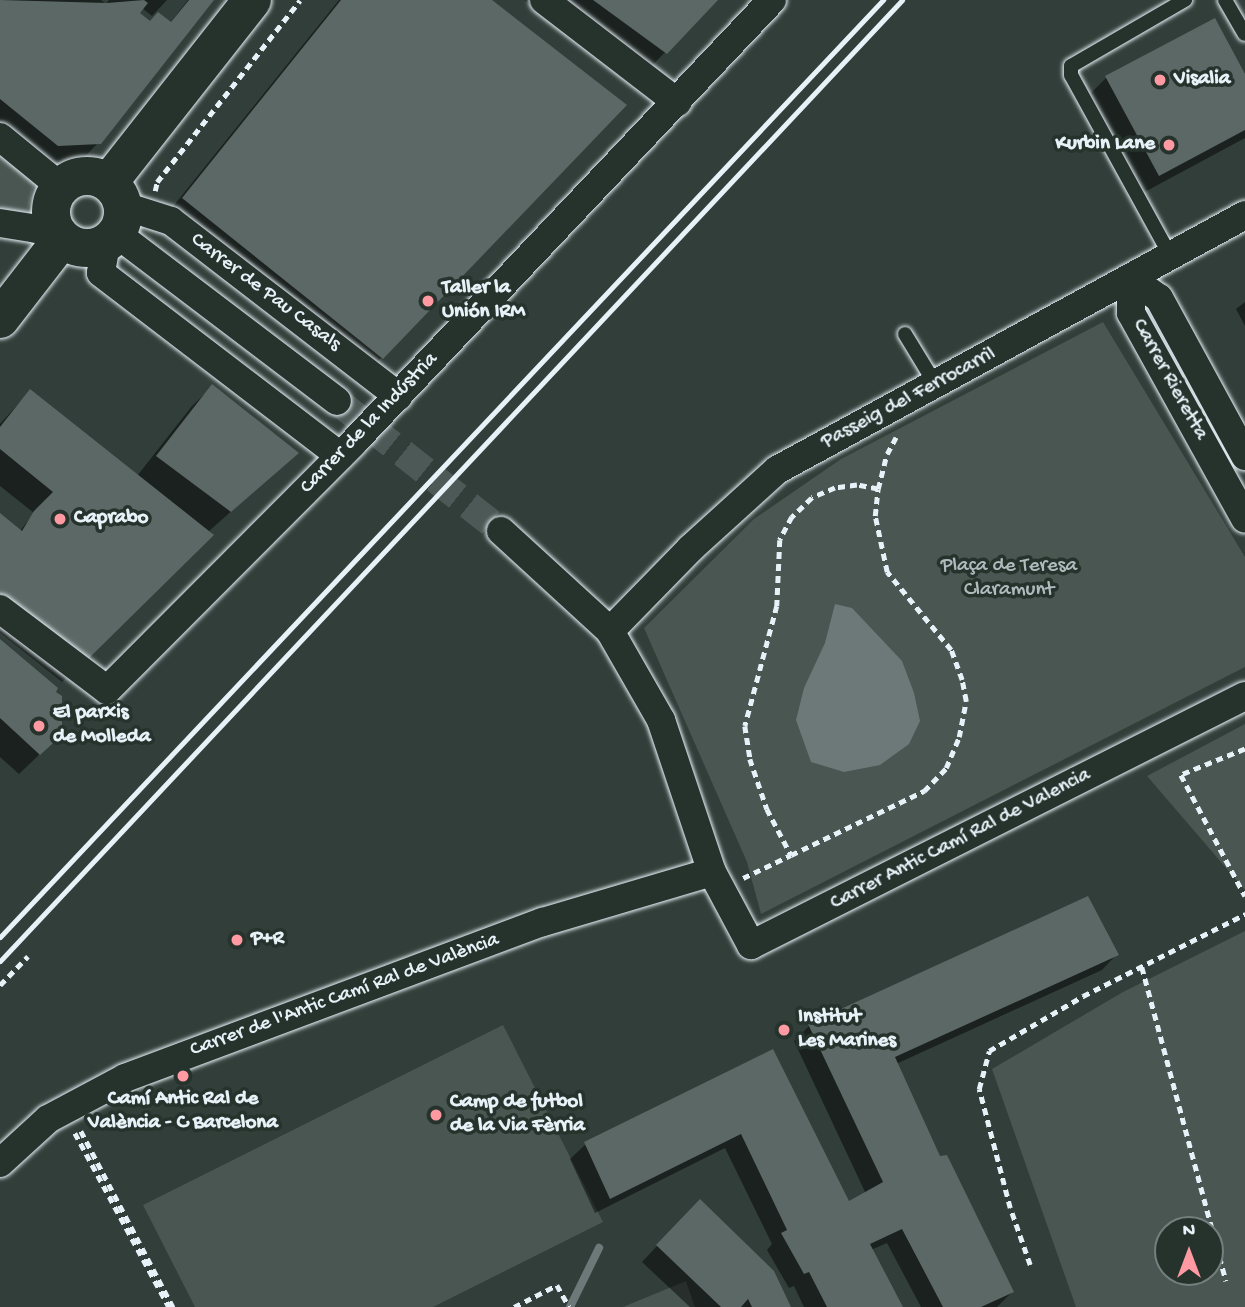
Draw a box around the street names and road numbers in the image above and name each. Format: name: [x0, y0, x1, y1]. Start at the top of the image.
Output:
street label: Carrer de Pau Casals: [185, 228, 345, 358]
street label: Carrer Rieretta: [1125, 315, 1213, 445]
street label: Passeig del Ferrocarril: [817, 342, 1001, 456]
street label: Carrer de la Indústria: [296, 348, 444, 500]
street label: Carrer Antic Camí Ral de Valencia: [827, 763, 1095, 917]
street label: Carrer de l'Antic Camí Ral de València: [187, 928, 503, 1064]

